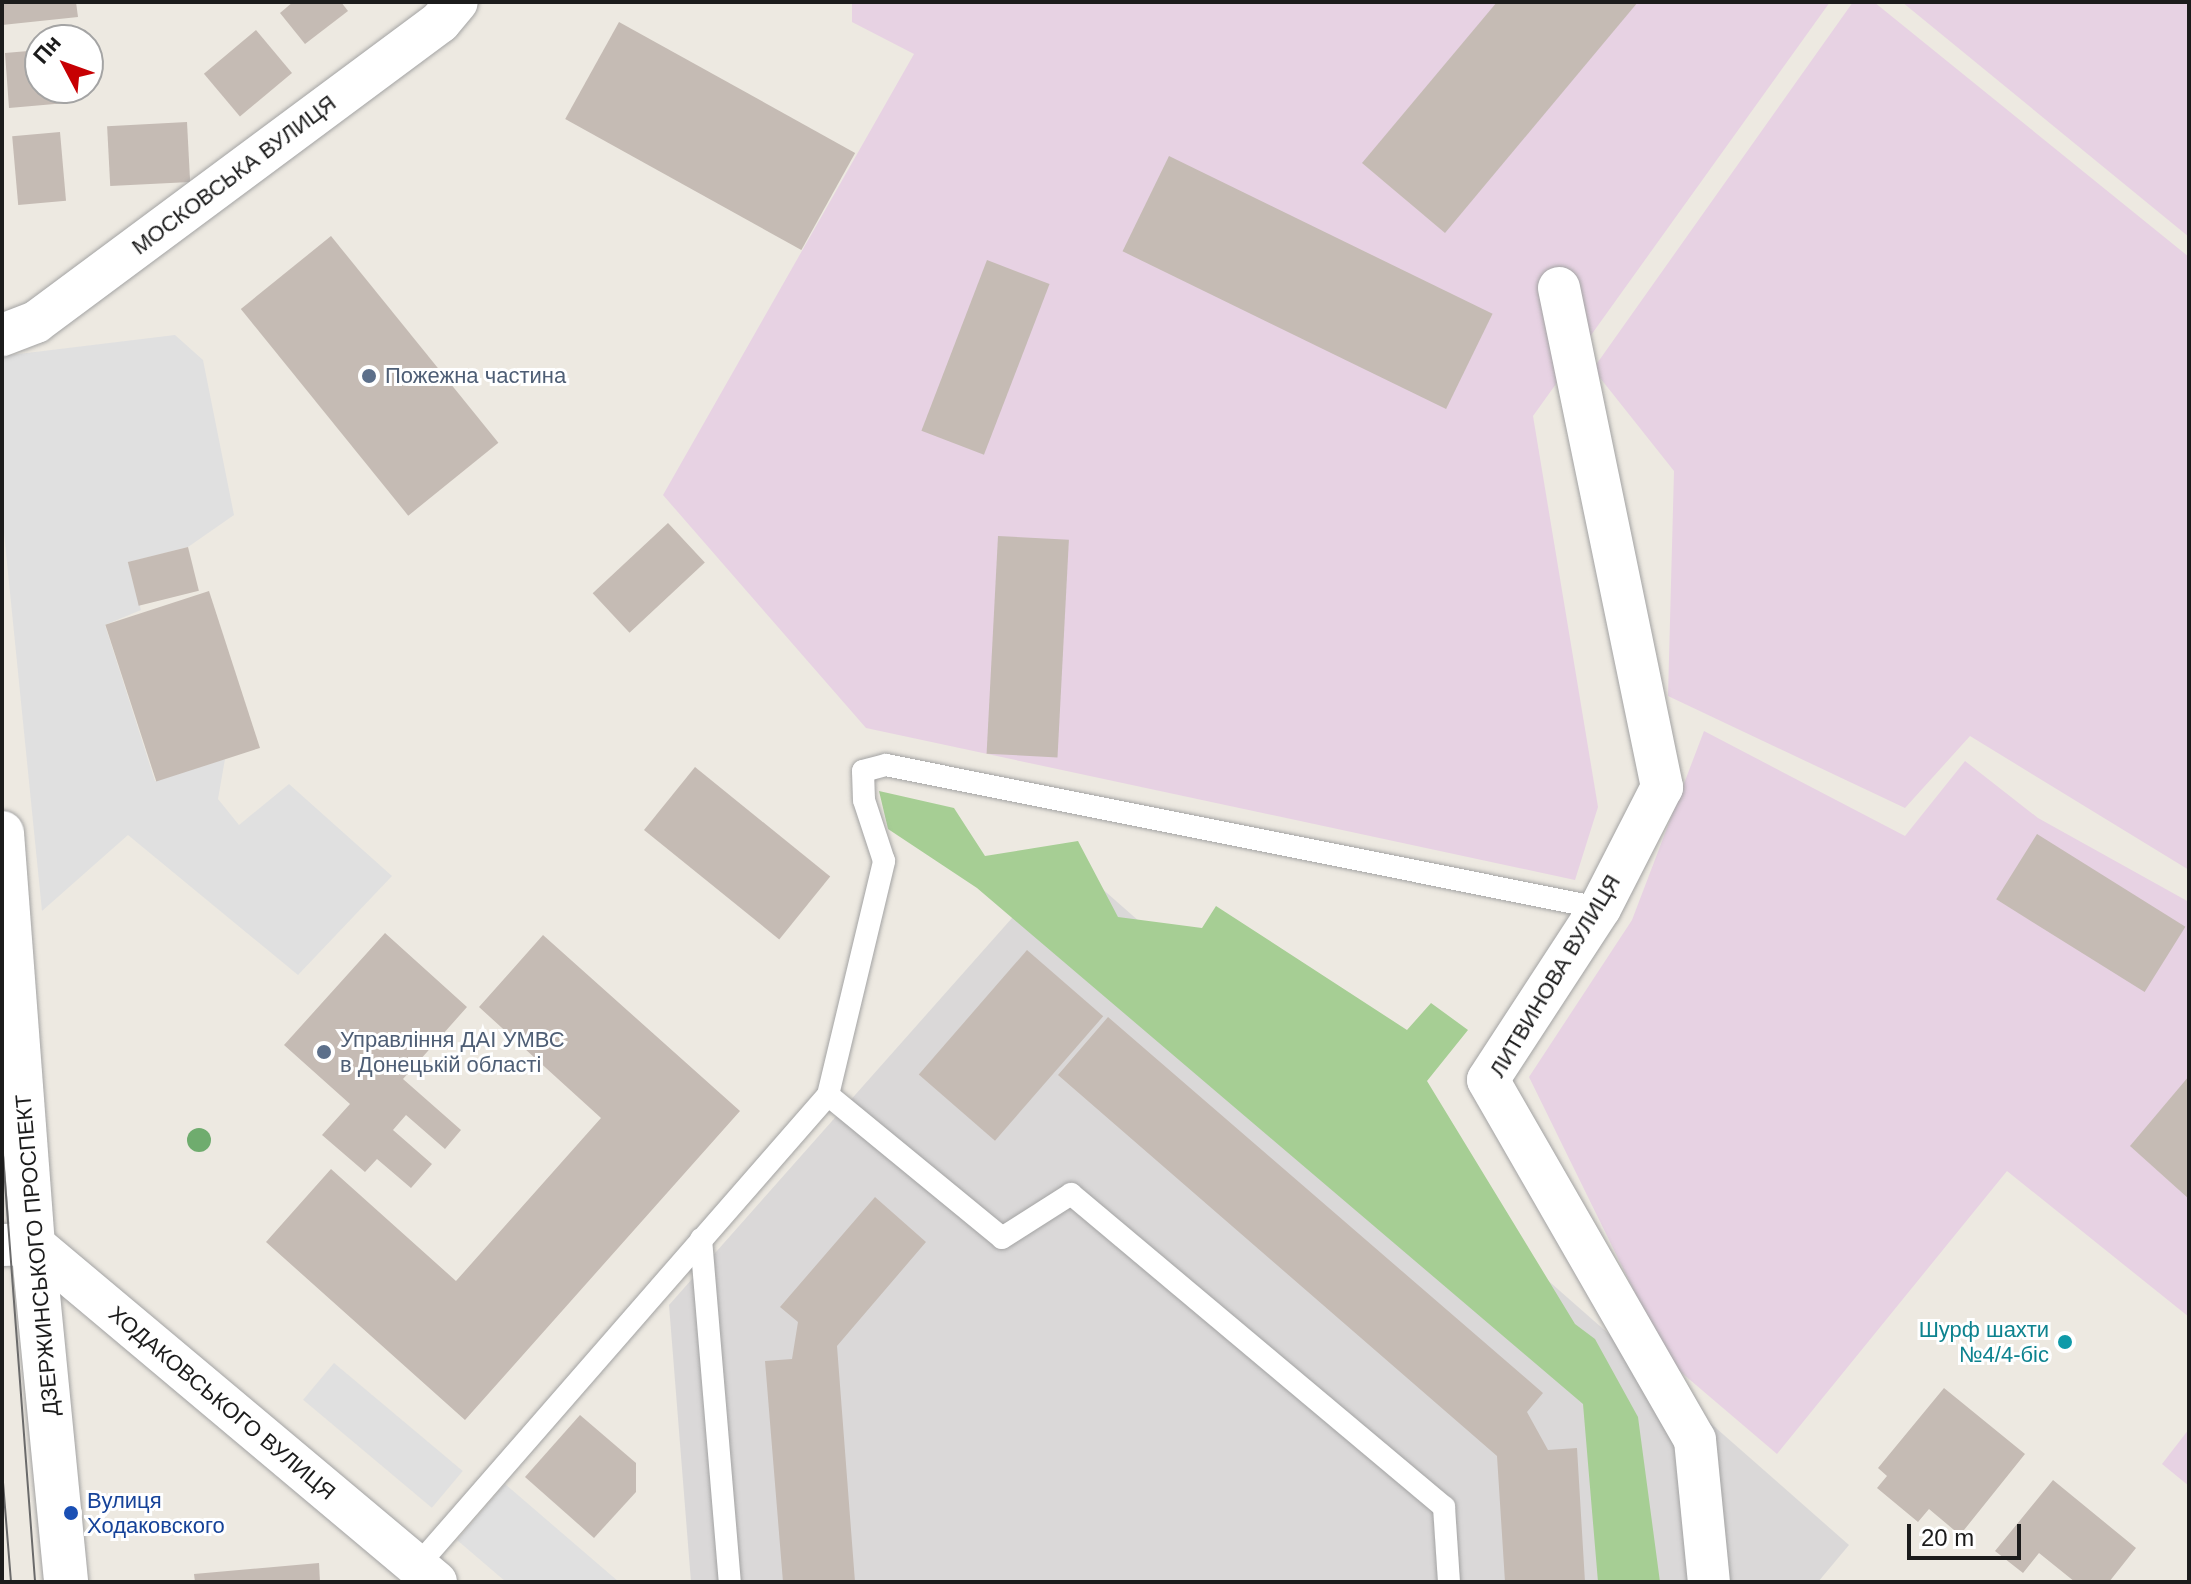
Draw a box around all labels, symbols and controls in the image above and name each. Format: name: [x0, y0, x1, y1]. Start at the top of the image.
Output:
north arrow: [24, 24, 104, 104]
text: Пн: [28, 30, 66, 68]
street label: МОСКОВСЬКА ВУЛИЦЯ: [127, 90, 341, 260]
place label: Пожежна частина: [385, 363, 566, 389]
marker: Пожежна частина: [360, 367, 378, 385]
street label: ЛИТВИНОВА ВУЛИЦЯ: [1484, 870, 1626, 1082]
place label: Управління ДАІ УМВС в Донецькій області: [340, 1026, 565, 1078]
marker: Управління ДАІ УМВС в Донецькій області: [315, 1043, 333, 1061]
street label: ДЗЕРЖИНСЬКОГО ПРОСПЕКТ: [10, 1093, 64, 1417]
street label: ХОДАКОВСЬКОГО ВУЛИЦЯ: [103, 1301, 341, 1505]
place label: Шурф шахти №4/4-біс: [1919, 1316, 2049, 1368]
marker: Шурф шахти №4/4-біс: [2056, 1333, 2074, 1351]
place label: Вулиця Ходаковского: [87, 1487, 225, 1538]
marker: Вулиця Ходаковского: [62, 1504, 80, 1522]
scale bar: [1911, 1508, 2025, 1558]
text: 20 m: [1921, 1524, 1974, 1551]

